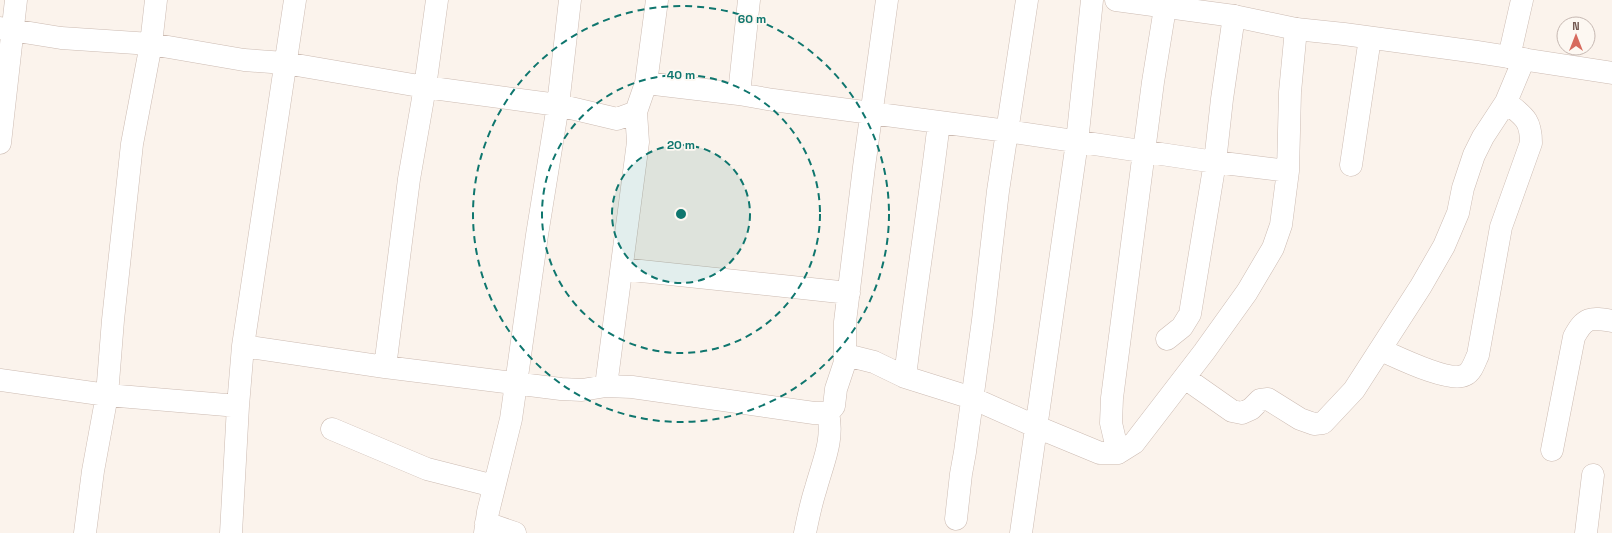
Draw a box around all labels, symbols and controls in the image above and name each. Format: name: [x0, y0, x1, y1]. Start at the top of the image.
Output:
text: 60 m: [738, 11, 766, 27]
north arrow: [1556, 16, 1596, 56]
text: N: [1572, 19, 1580, 33]
text: 40 m: [667, 67, 695, 83]
text: 20 m: [667, 137, 695, 153]
centre of rings: [674, 207, 688, 221]

